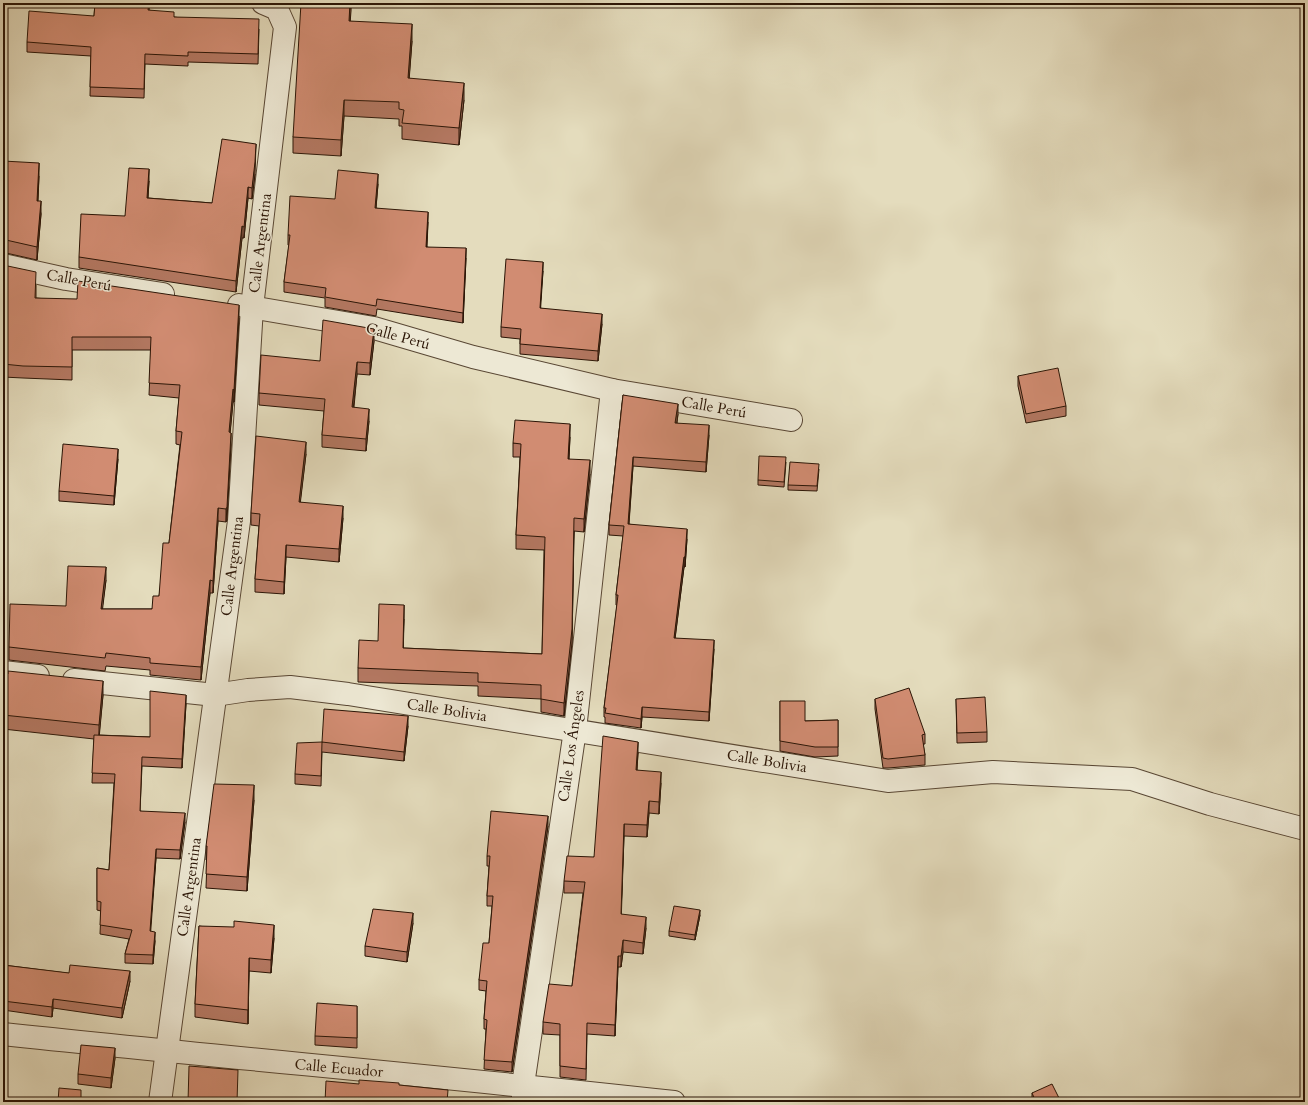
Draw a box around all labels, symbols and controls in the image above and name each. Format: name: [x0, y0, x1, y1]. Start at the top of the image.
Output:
street label: Calle Argentina: [244, 192, 276, 294]
street label: Calle Perú: [45, 264, 113, 296]
street label: Calle Perú: [364, 318, 432, 354]
street label: Calle Perú: [680, 391, 748, 423]
street label: Calle Argentina: [216, 515, 248, 617]
street label: Calle Los Ángeles: [553, 689, 589, 803]
street label: Calle Bolivia: [405, 694, 489, 726]
street label: Calle Bolivia: [725, 745, 809, 777]
street label: Calle Argentina: [172, 835, 206, 938]
street label: Calle Ecuador: [294, 1054, 385, 1082]

